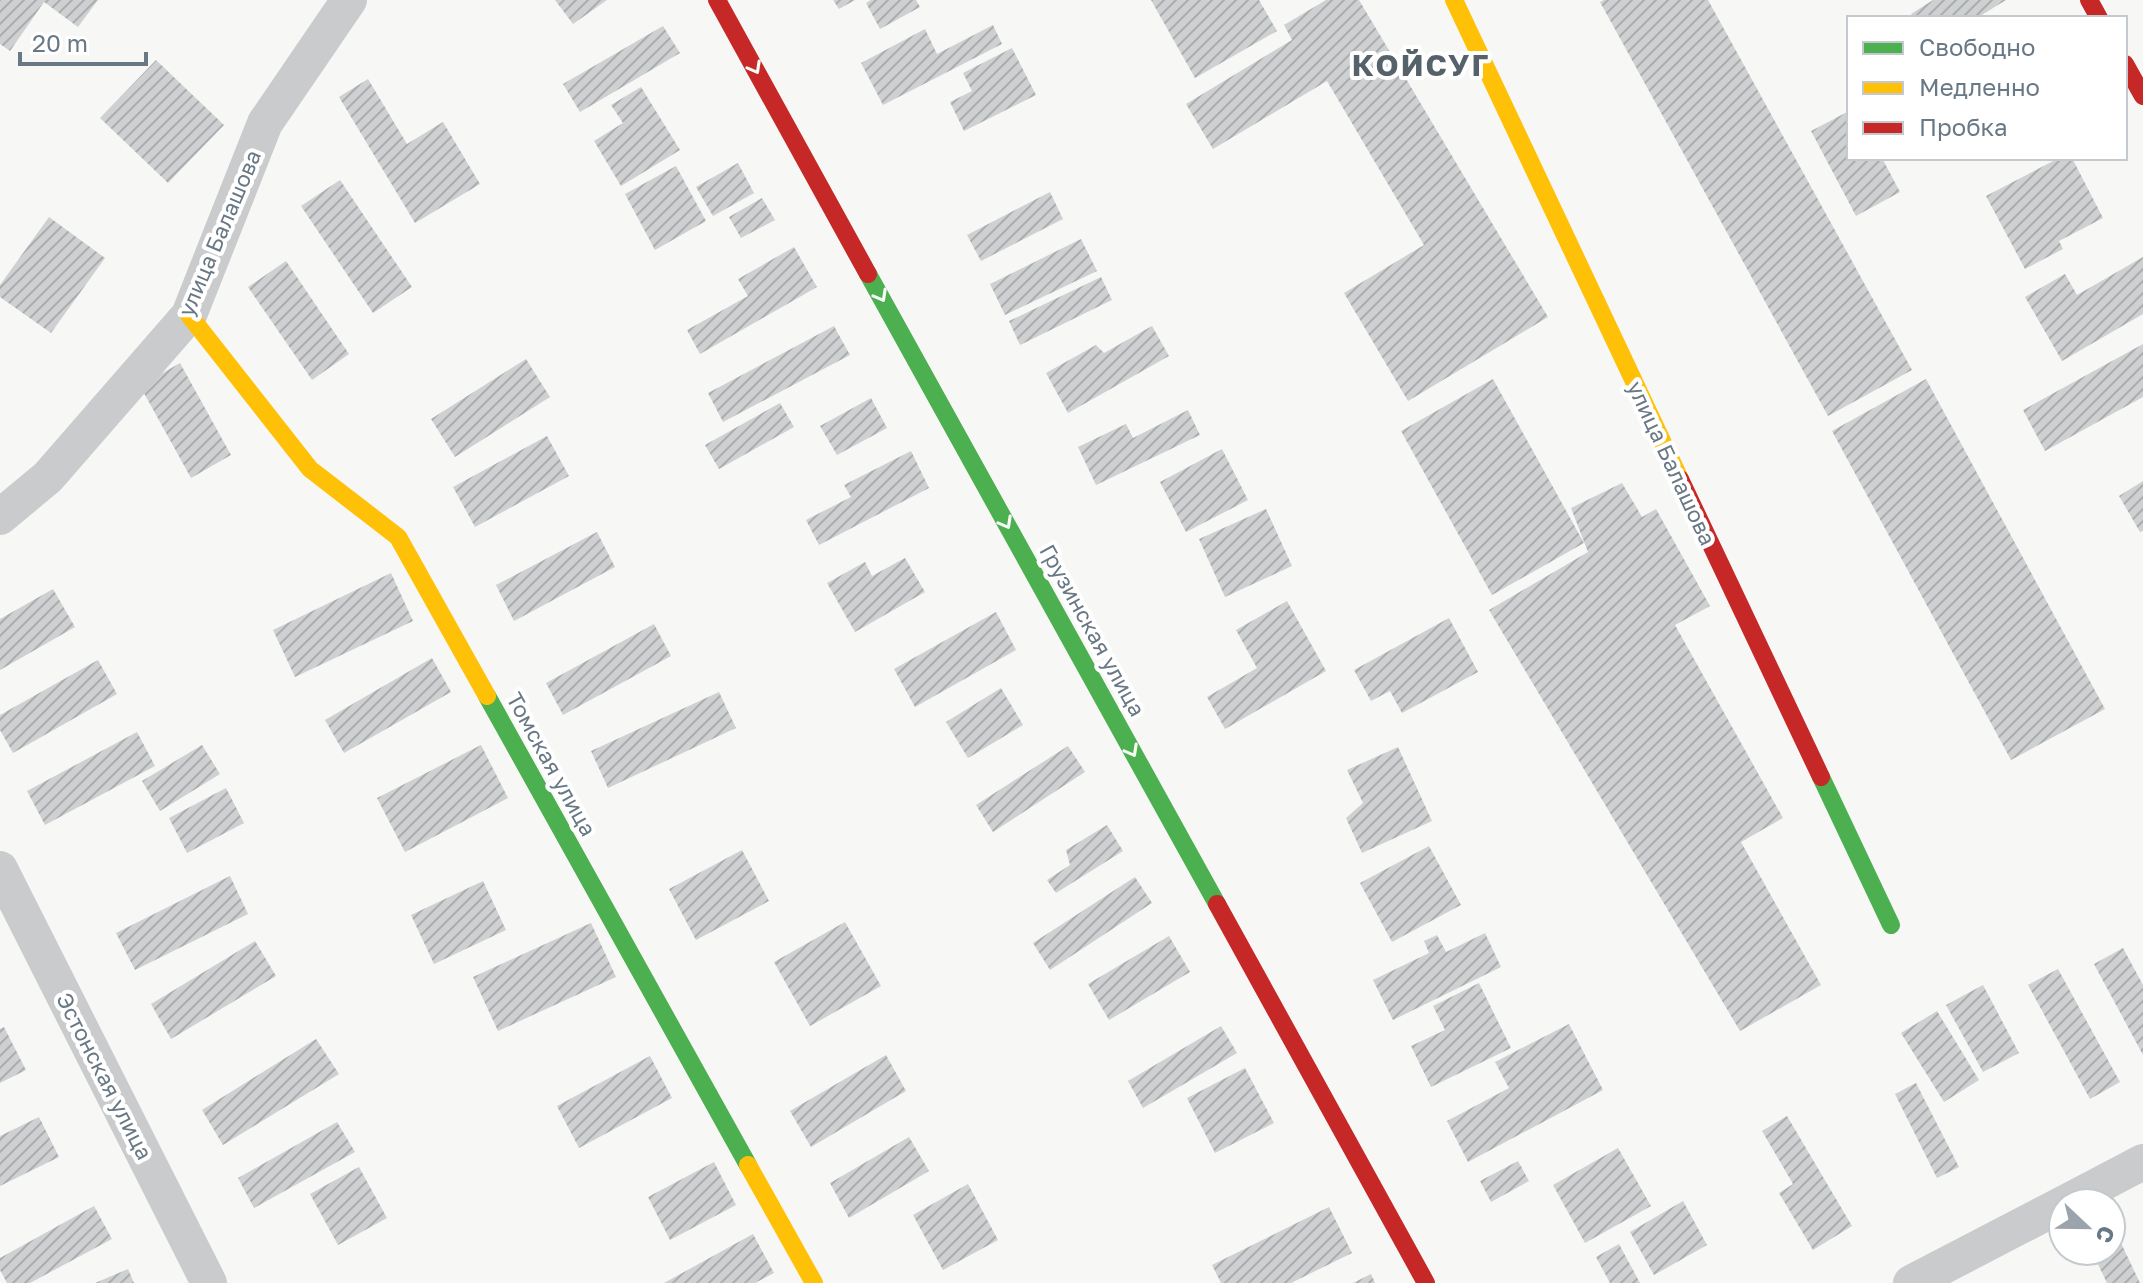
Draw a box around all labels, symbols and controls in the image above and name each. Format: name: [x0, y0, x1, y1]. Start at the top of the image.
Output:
scale bar: [20, 16, 146, 66]
legend: [1847, 16, 2127, 160]
text: 20 m: [32, 28, 88, 57]
text: Свободно: [1919, 32, 2035, 61]
district label: КОЙСУГ: [1352, 47, 1490, 83]
one-way arrow: [745, 60, 761, 74]
text: Медленно: [1919, 72, 2040, 101]
text: Пробка: [1919, 112, 2008, 141]
street label: улица Балашова: [172, 146, 266, 320]
one-way arrow: [871, 288, 886, 302]
street label: улица Балашова: [1622, 377, 1722, 549]
one-way arrow: [996, 515, 1012, 529]
street label: Грузинская улица: [1034, 539, 1152, 721]
street label: Томская улица: [501, 687, 603, 841]
one-way arrow: [1122, 742, 1138, 757]
street label: Эстонская улица: [51, 988, 159, 1164]
north arrow: [2047, 1187, 2127, 1267]
text: С: [2091, 1222, 2121, 1247]

